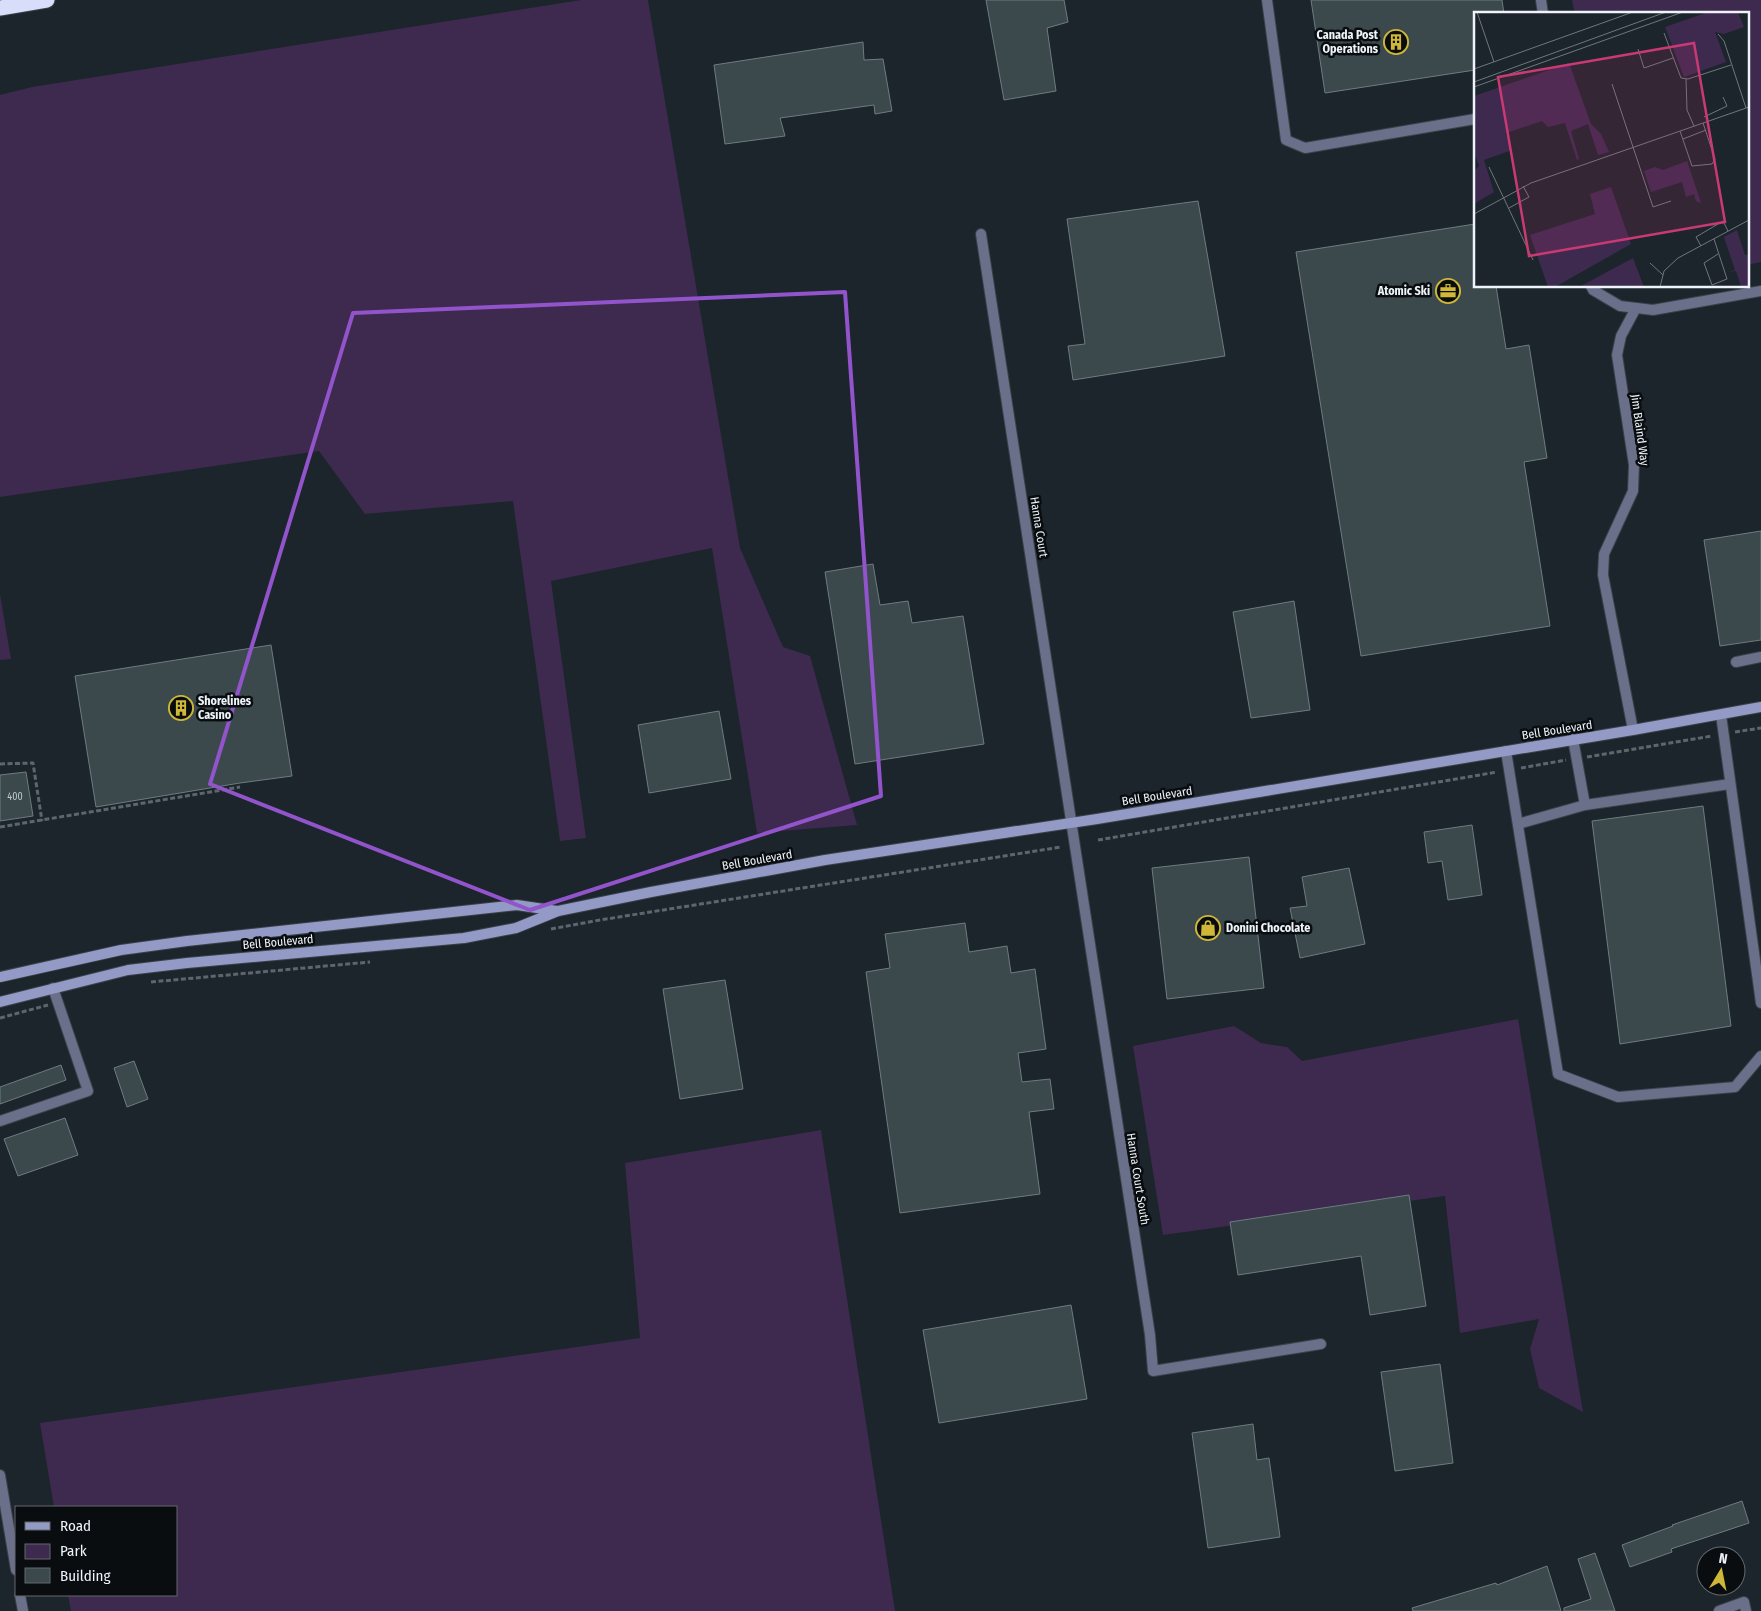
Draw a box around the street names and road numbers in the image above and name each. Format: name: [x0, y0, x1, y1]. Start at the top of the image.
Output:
street label: Jim Blaind Way: [1628, 393, 1652, 467]
street label: Hanna Court: [1027, 496, 1051, 558]
street label: Bell Boulevard: [1521, 718, 1593, 742]
street label: Bell Boulevard: [1121, 784, 1193, 808]
street label: Bell Boulevard: [721, 847, 793, 873]
street label: Bell Boulevard: [242, 932, 314, 952]
street label: Hanna Court South: [1124, 1132, 1152, 1226]

